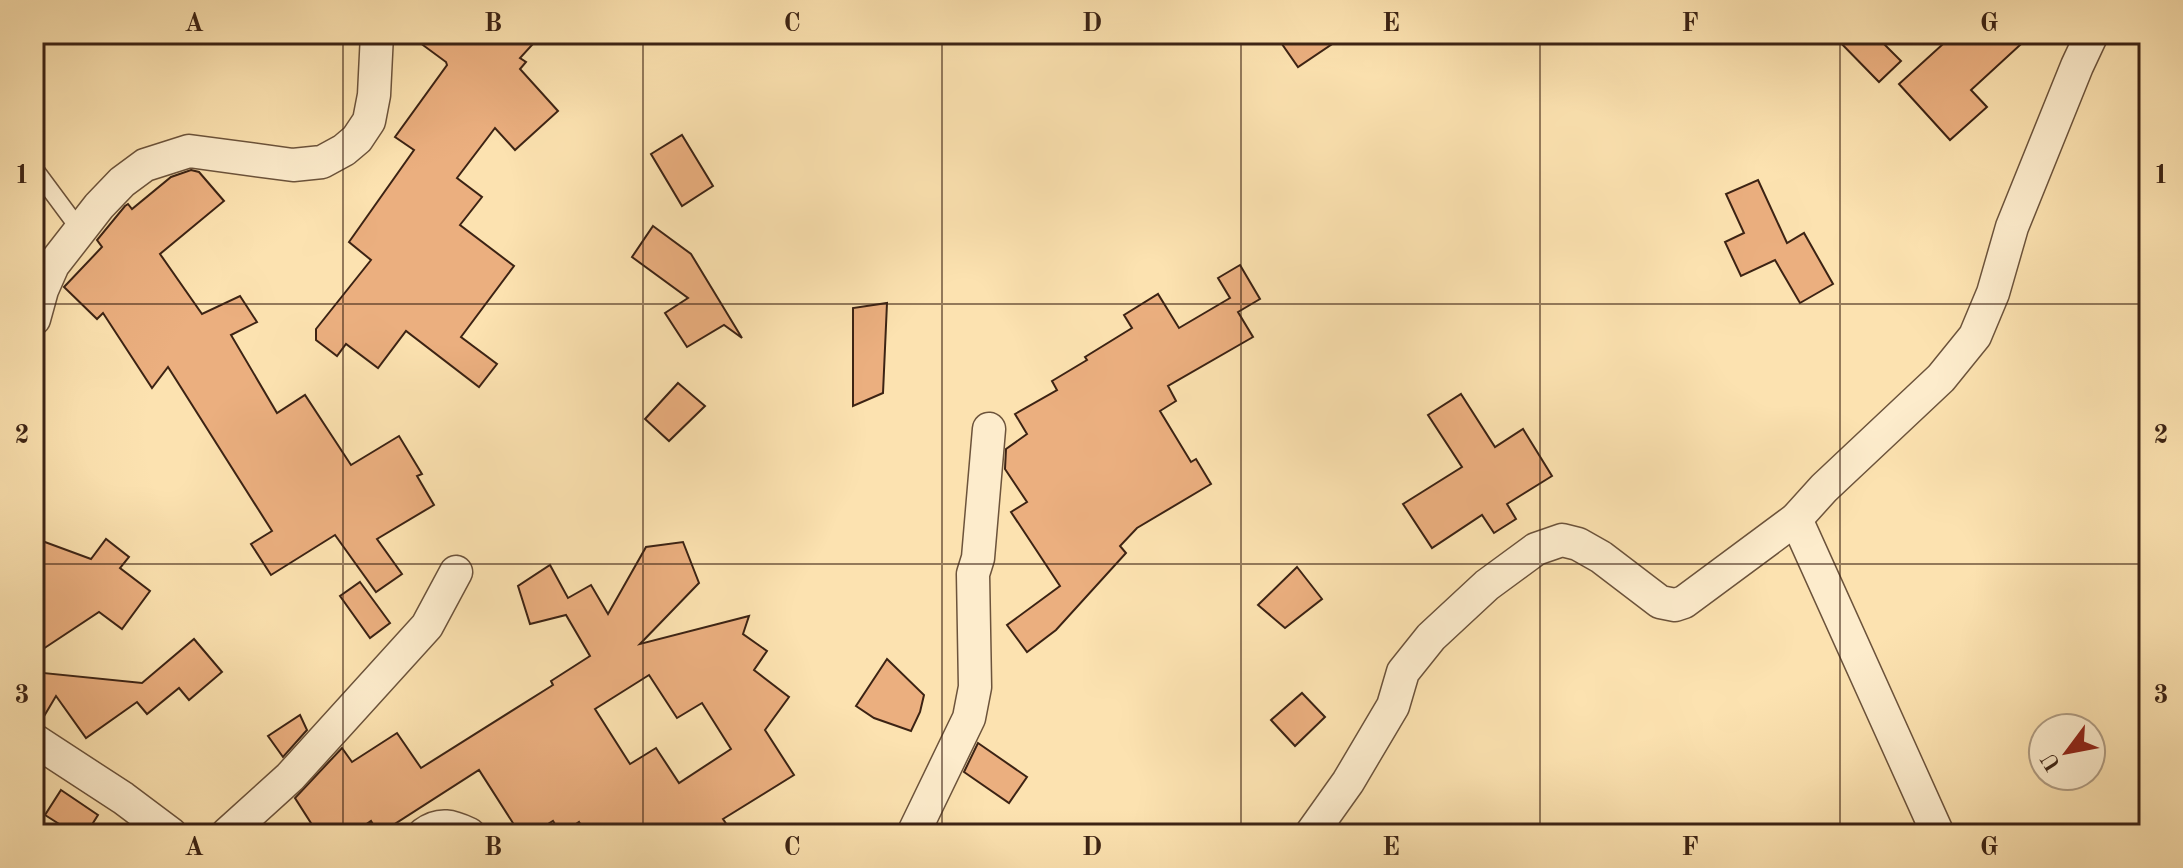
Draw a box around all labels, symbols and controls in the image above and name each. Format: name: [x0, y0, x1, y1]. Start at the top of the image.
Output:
text: A: [184, 11, 204, 37]
text: B: [484, 11, 502, 37]
text: C: [783, 11, 801, 37]
text: D: [1082, 11, 1102, 37]
text: E: [1382, 11, 1400, 37]
text: F: [1681, 11, 1699, 37]
text: G: [1980, 11, 1998, 37]
text: 1: [14, 163, 30, 189]
text: 1: [2153, 163, 2169, 189]
text: 2: [14, 423, 30, 449]
text: 2: [2153, 423, 2169, 449]
text: 3: [14, 683, 30, 709]
text: 3: [2153, 683, 2169, 709]
north arrow: [2027, 712, 2107, 792]
text: U: [2038, 748, 2066, 775]
text: A: [184, 835, 204, 861]
text: B: [484, 835, 502, 861]
text: C: [783, 835, 801, 861]
text: D: [1082, 835, 1102, 861]
text: E: [1382, 835, 1400, 861]
text: F: [1681, 835, 1699, 861]
text: G: [1980, 835, 1998, 861]

